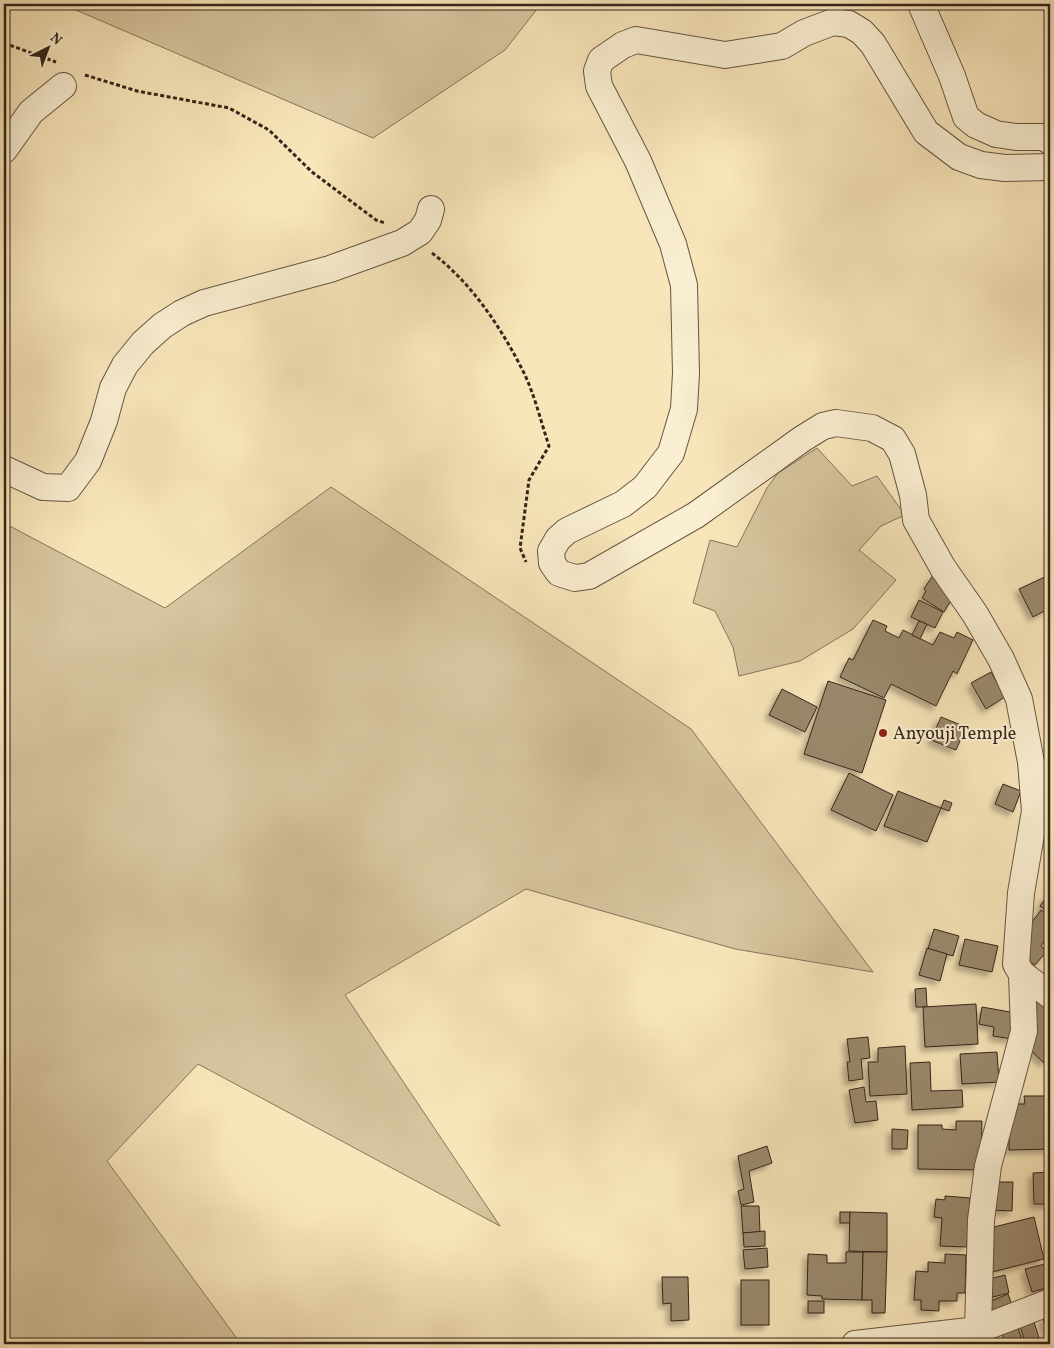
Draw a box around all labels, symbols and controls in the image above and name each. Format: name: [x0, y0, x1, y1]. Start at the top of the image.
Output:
north arrow: [22, 22, 72, 72]
text: N: [46, 29, 66, 50]
place label: Anyouji Temple: [893, 722, 1016, 747]
marker: Anyouji Temple: [877, 727, 889, 739]

